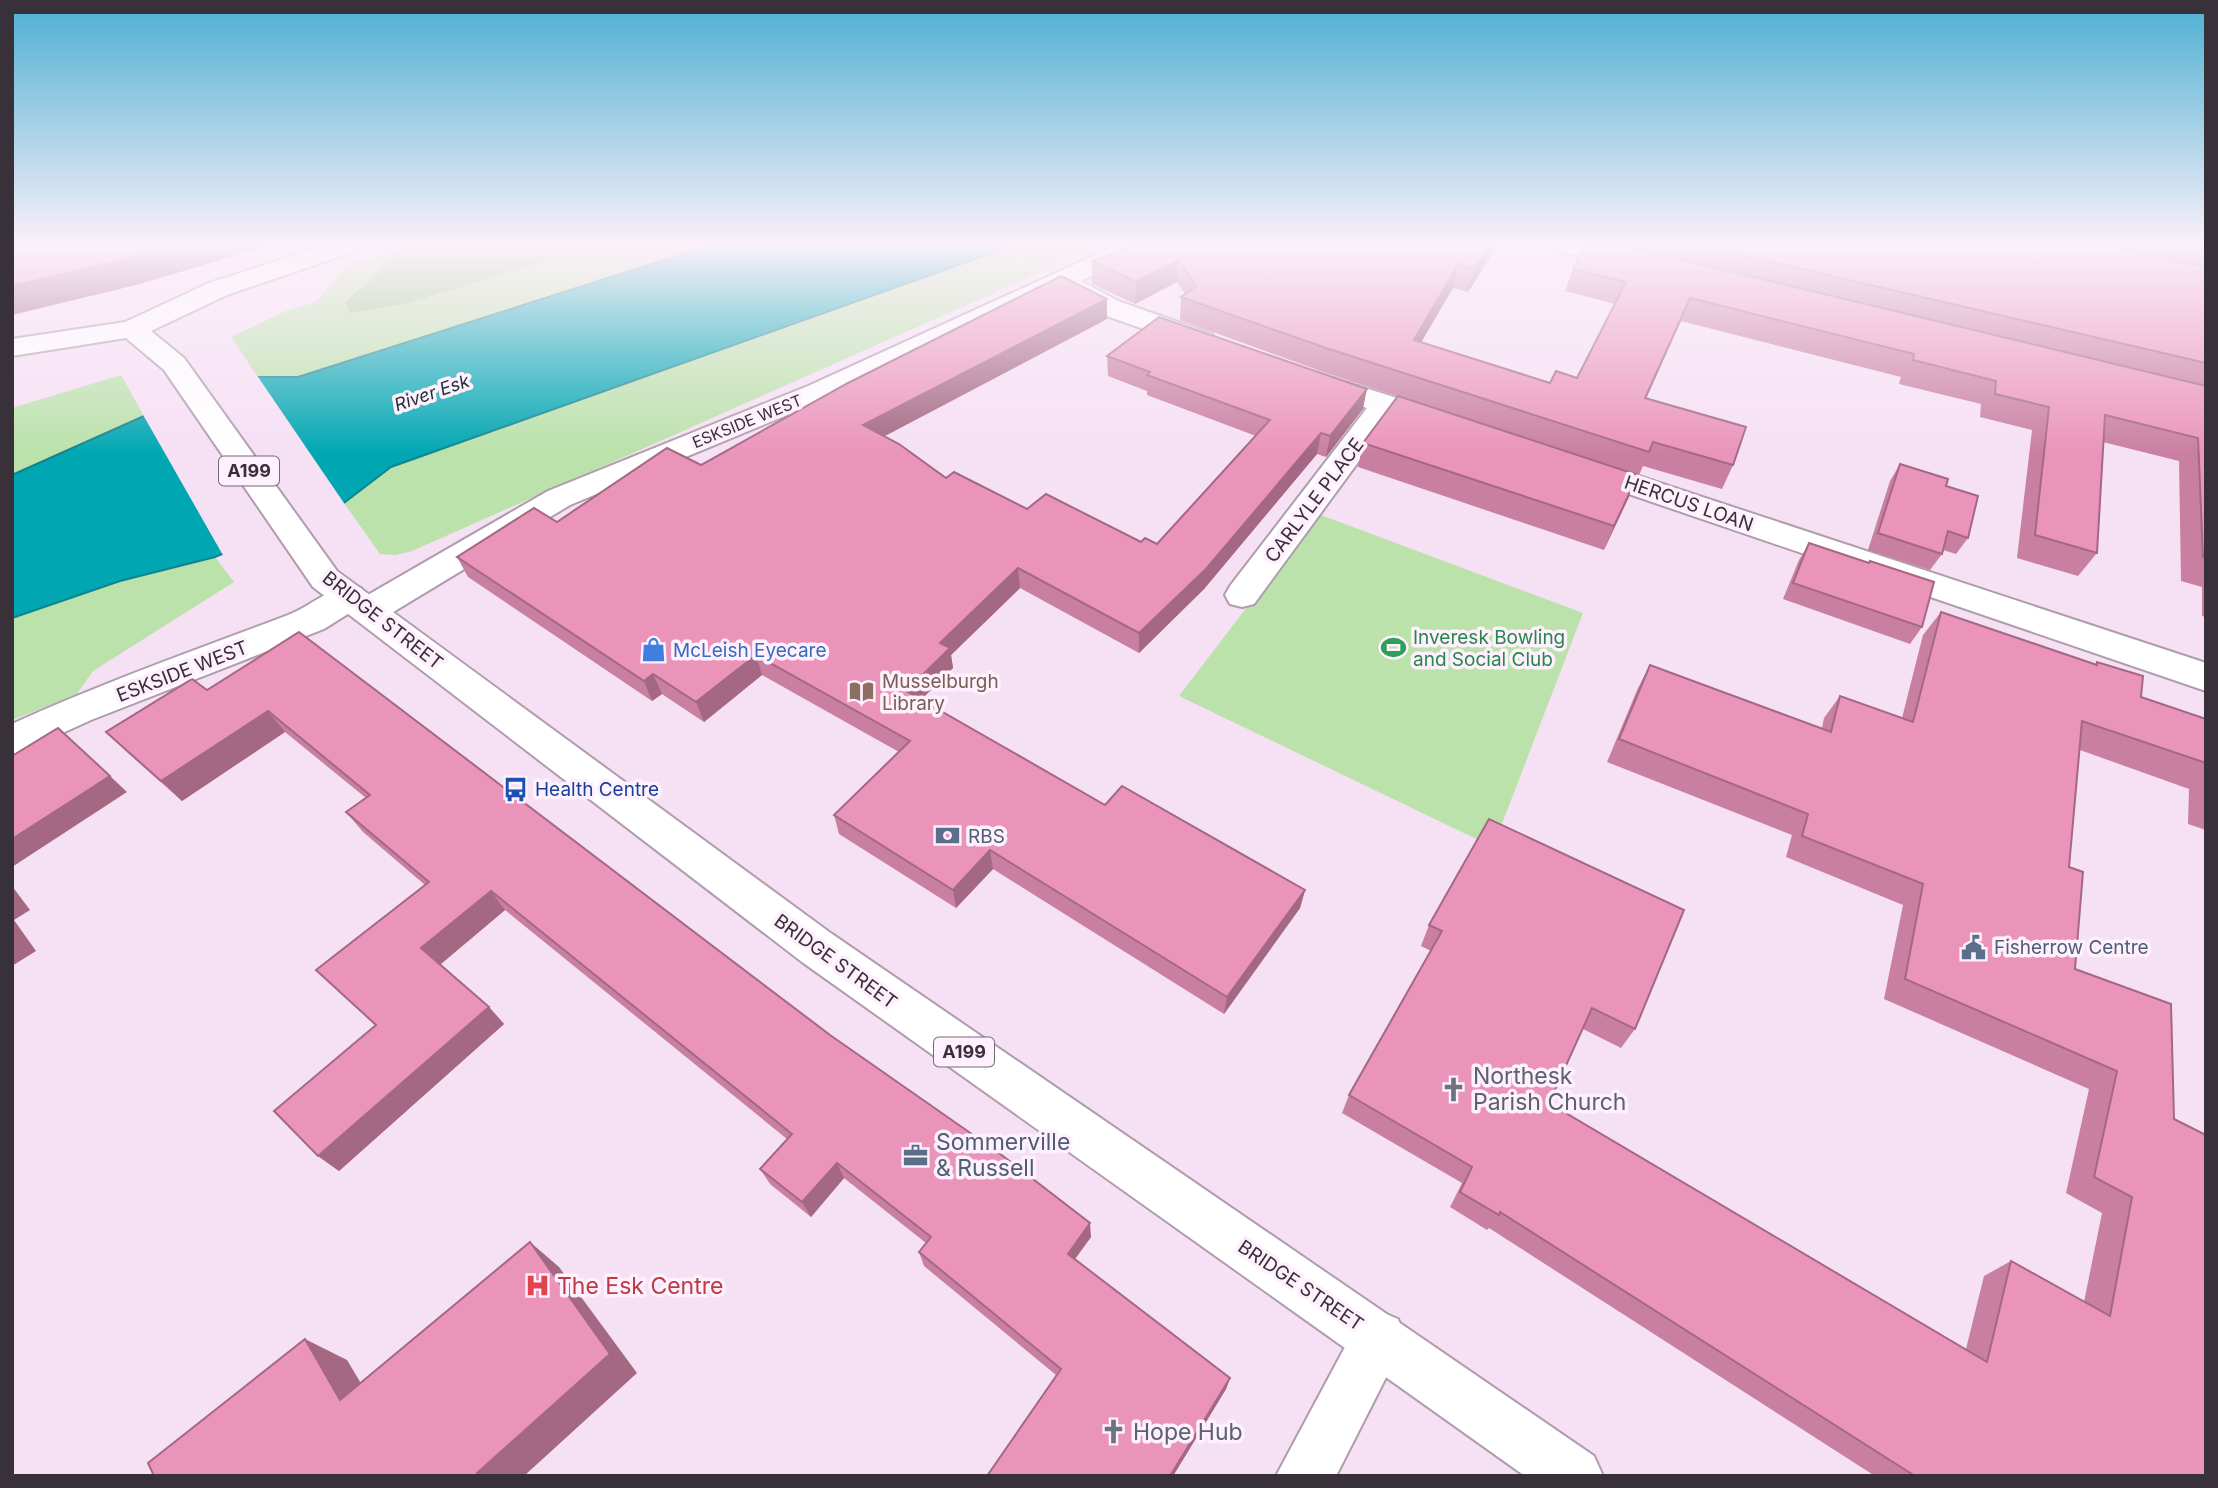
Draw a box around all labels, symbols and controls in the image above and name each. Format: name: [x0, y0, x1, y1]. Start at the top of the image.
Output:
water label: River Esk: [391, 370, 473, 415]
street label: ESKSIDE WEST: [689, 390, 805, 452]
street label: CARLYLE PLACE: [1260, 433, 1369, 567]
road number: A199: [219, 457, 279, 486]
street label: HERCUS LOAN: [1621, 471, 1756, 536]
street label: BRIDGE STREET: [318, 566, 447, 674]
place label: Inveresk Bowling and Social Club: [1413, 626, 1565, 671]
sports icon: Inveresk Bowling and Social Club: [1379, 634, 1407, 662]
street label: ESKSIDE WEST: [113, 636, 251, 707]
shop icon: McLeish Eyecare: [639, 636, 667, 664]
place label: McLeish Eyecare: [673, 639, 826, 662]
place label: Musselburgh Library: [882, 670, 999, 715]
library icon: Musselburgh Library: [848, 678, 876, 706]
bus stop icon: Health Centre: [501, 775, 529, 803]
place label: Health Centre: [535, 778, 659, 801]
bank icon: RBS: [934, 822, 962, 850]
place label: RBS: [968, 825, 1005, 848]
street label: BRIDGE STREET: [770, 909, 902, 1014]
public building icon: Fisherrow Centre: [1960, 933, 1988, 961]
place label: Fisherrow Centre: [1994, 936, 2149, 959]
road number: A199: [934, 1037, 994, 1066]
place label: Northesk Parish Church: [1473, 1062, 1626, 1116]
church icon: Northesk Parish Church: [1439, 1075, 1467, 1103]
place label: Sommerville & Russell: [936, 1128, 1070, 1182]
office icon: Sommerville & Russell: [902, 1141, 930, 1169]
street label: BRIDGE STREET: [1234, 1235, 1368, 1336]
hospital icon: The Esk Centre: [523, 1272, 551, 1300]
place label: The Esk Centre: [557, 1272, 723, 1300]
church icon: Hope Hub: [1099, 1418, 1127, 1446]
place label: Hope Hub: [1133, 1418, 1243, 1446]

